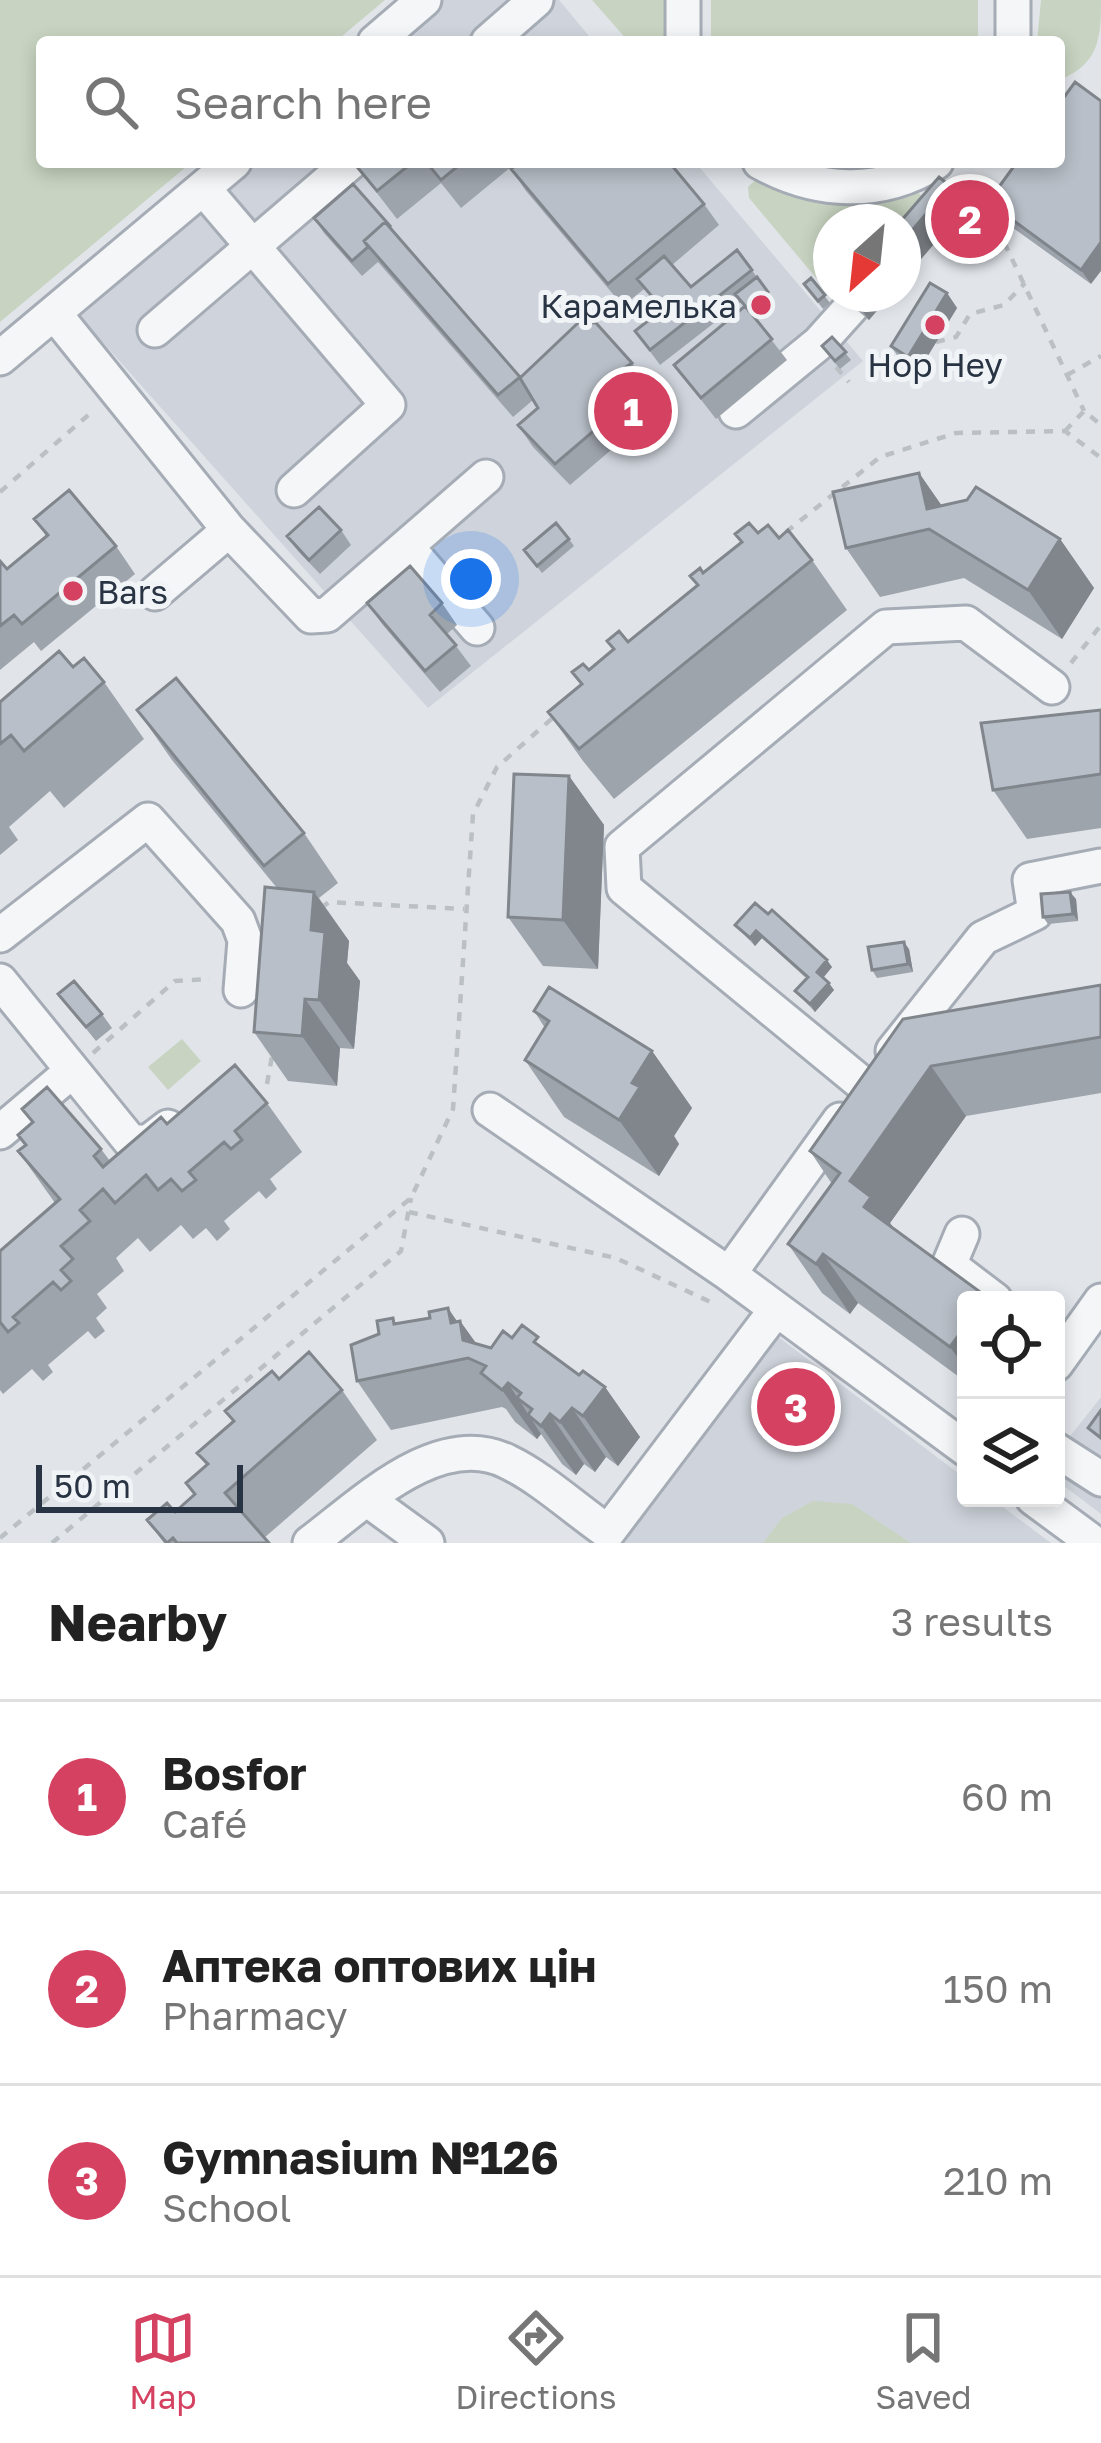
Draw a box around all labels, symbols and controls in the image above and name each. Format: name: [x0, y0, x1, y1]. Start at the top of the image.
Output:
search box: [36, 36, 1065, 168]
icon: search: [78, 69, 144, 135]
text: Search here: [174, 75, 432, 129]
pin: 2: [931, 174, 1009, 264]
north arrow: [813, 204, 921, 312]
place label: Карамелька: [540, 286, 737, 325]
marker: Карамелька: [748, 292, 774, 318]
marker: Hop Hey: [922, 312, 948, 338]
place label: Hop Hey: [867, 345, 1003, 384]
pin: 1: [594, 366, 672, 456]
your location: [441, 549, 501, 609]
place label: Bars: [97, 572, 168, 611]
marker: Bars: [60, 578, 86, 604]
map controls: [957, 1291, 1065, 1507]
button: locate: [957, 1291, 1065, 1399]
pin: 3: [757, 1362, 835, 1452]
button: layers: [957, 1399, 1065, 1507]
scale bar: [36, 1459, 243, 1512]
text: 50 m: [54, 1466, 131, 1505]
text: Nearby: [48, 1591, 227, 1652]
text: 3 results: [891, 1598, 1053, 1645]
text: Bosfor: [162, 1746, 307, 1800]
text: 1: [77, 1773, 97, 1820]
text: 60 m: [961, 1773, 1053, 1820]
text: Café: [162, 1800, 247, 1847]
text: Аптека оптових цін: [162, 1938, 596, 1992]
text: 2: [75, 1965, 99, 2012]
text: 150 m: [943, 1965, 1053, 2012]
text: Pharmacy: [162, 1992, 348, 2039]
text: Gymnasium №126: [162, 2130, 559, 2184]
text: 3: [75, 2157, 99, 2204]
text: 210 m: [943, 2157, 1053, 2204]
text: School: [162, 2184, 291, 2231]
tab: Map: [129, 2305, 197, 2416]
tab: Directions: [455, 2305, 617, 2416]
tab: Saved: [875, 2305, 972, 2416]

